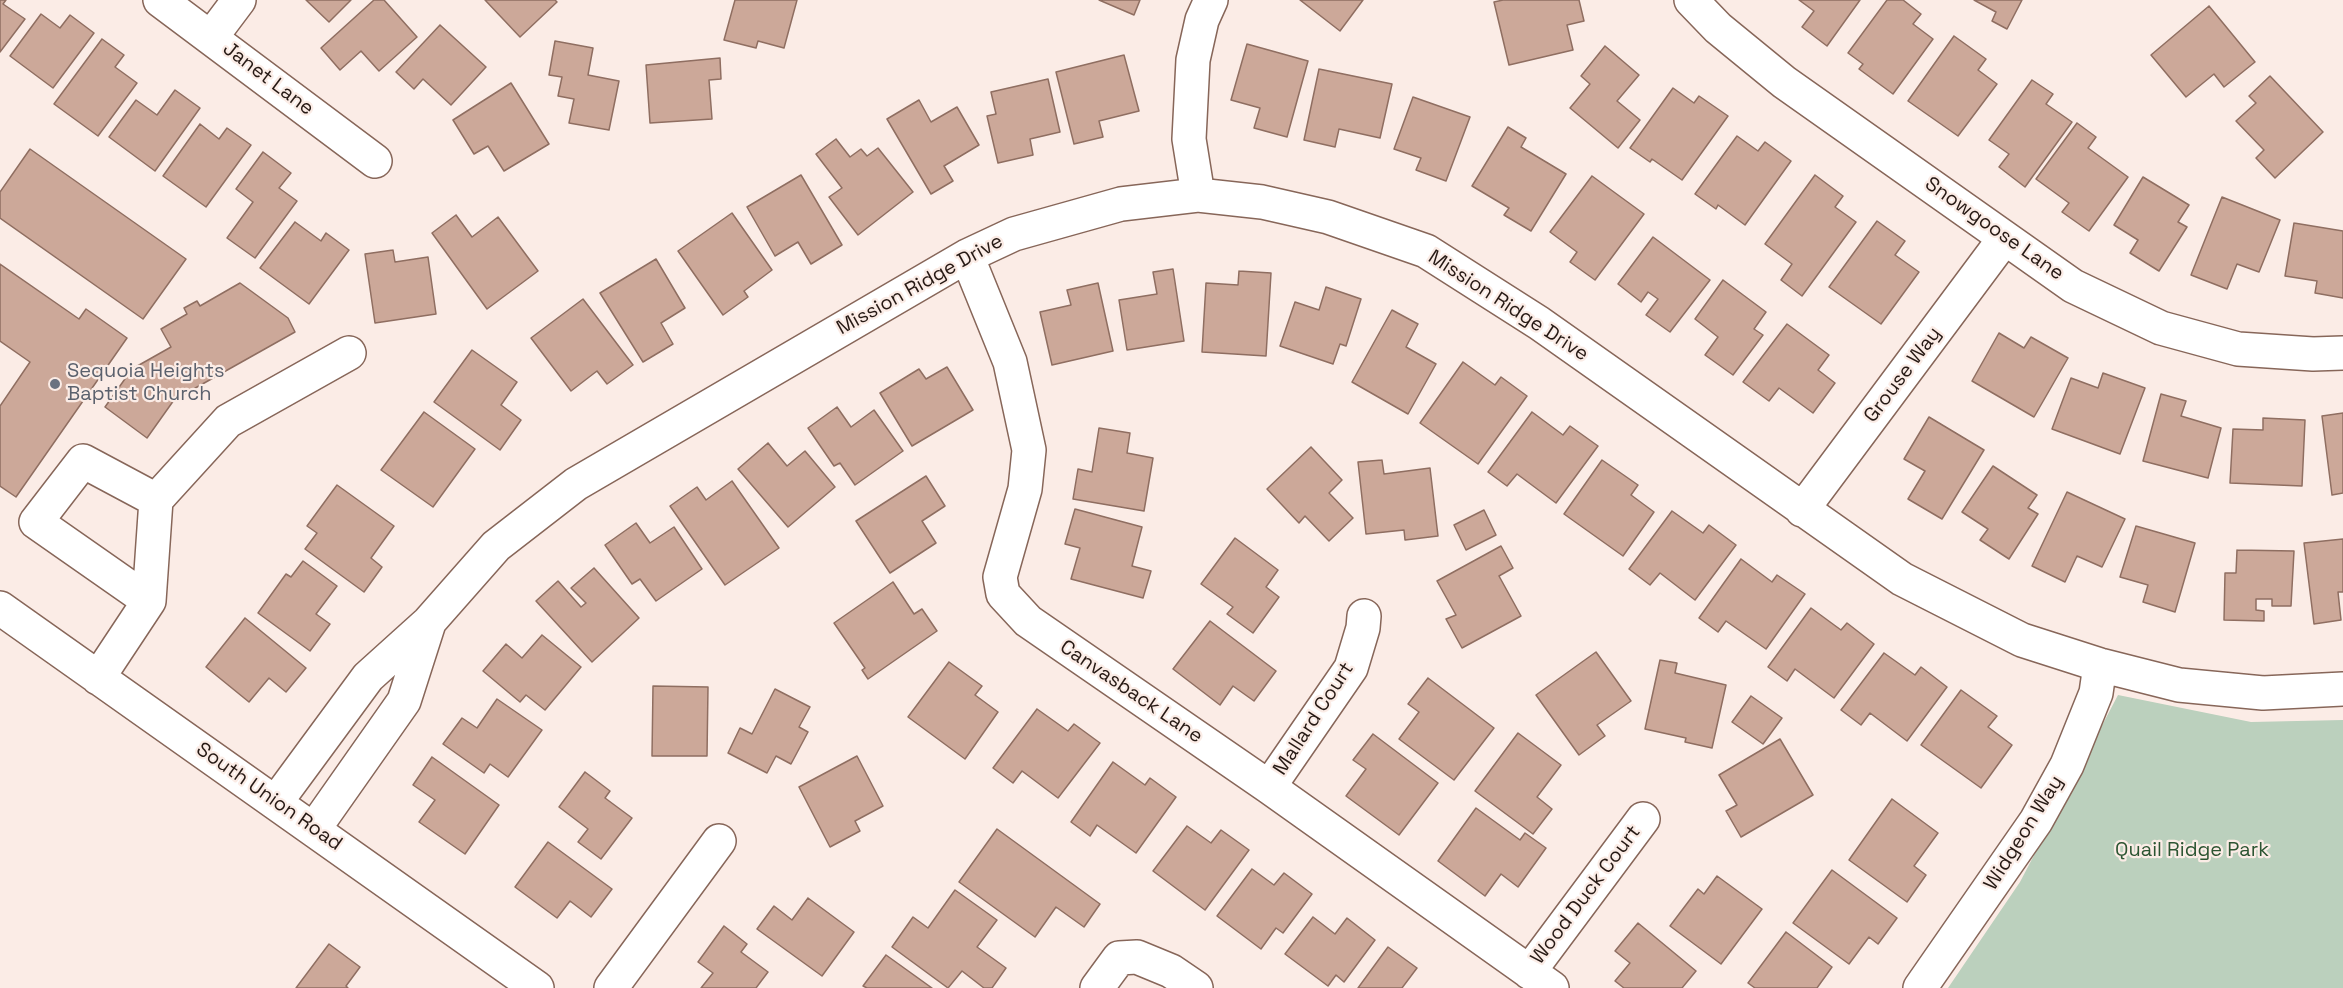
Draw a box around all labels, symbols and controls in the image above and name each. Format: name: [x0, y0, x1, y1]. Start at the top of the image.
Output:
street label: Janet Lane: [218, 37, 318, 121]
street label: Snowgoose Lane: [1920, 172, 2068, 286]
street label: Mission Ridge Drive: [833, 229, 1007, 341]
street label: Mission Ridge Drive: [1423, 245, 1593, 367]
street label: Grouse Way: [1859, 323, 1947, 427]
place label: Sequoia Heights Baptist Church: [67, 360, 225, 407]
marker: Sequoia Heights Baptist Church: [48, 377, 62, 391]
street label: Canvasback Lane: [1055, 635, 1207, 749]
street label: Mallard Court: [1269, 658, 1359, 780]
street label: South Union Road: [191, 738, 347, 856]
street label: Widgeon Way: [1979, 771, 2069, 895]
street label: Wood Duck Court: [1526, 821, 1646, 969]
park label: Quail Ridge Park: [2115, 839, 2269, 863]

